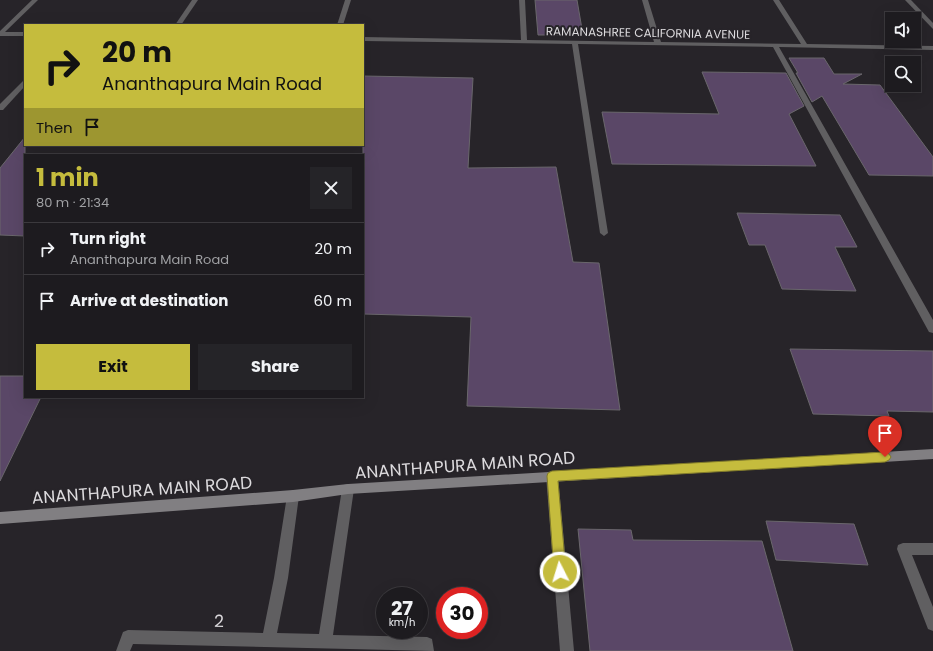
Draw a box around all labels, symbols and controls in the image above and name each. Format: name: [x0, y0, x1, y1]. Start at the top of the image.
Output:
map controls: [885, 12, 921, 92]
button: sound: [885, 12, 921, 48]
street label: RAMANASHREE CALIFORNIA AVENUE: [546, 22, 750, 43]
text: 20 m: [102, 33, 172, 72]
icon: right: [36, 40, 88, 92]
button: search: [885, 56, 921, 92]
text: Ananthapura Main Road: [102, 71, 322, 96]
icon: arrive: [81, 116, 103, 138]
text: Then: [36, 117, 73, 138]
text: 1 min: [36, 161, 99, 194]
button: close: [310, 167, 352, 209]
text: 80 m · 21:34: [36, 193, 109, 212]
text: Turn right: [70, 228, 146, 249]
icon: right: [36, 238, 58, 260]
text: 20 m: [314, 238, 352, 259]
text: Ananthapura Main Road: [70, 250, 229, 269]
icon: arrive: [36, 290, 58, 312]
text: Arrive at destination: [70, 290, 228, 311]
text: 60 m: [314, 290, 352, 311]
button: Exit: [36, 344, 190, 390]
button: Share: [198, 344, 352, 390]
pin: [868, 416, 902, 457]
icon: arrive: [874, 422, 896, 444]
street label: ANANTHAPURA MAIN ROAD: [354, 445, 576, 485]
street label: ANANTHAPURA MAIN ROAD: [31, 470, 253, 510]
position arrow: [539, 551, 581, 593]
speed limit sign: 30: [436, 587, 488, 639]
text: 27: [391, 594, 413, 622]
street label: 2: [214, 609, 224, 633]
text: km/h: [389, 615, 415, 630]

